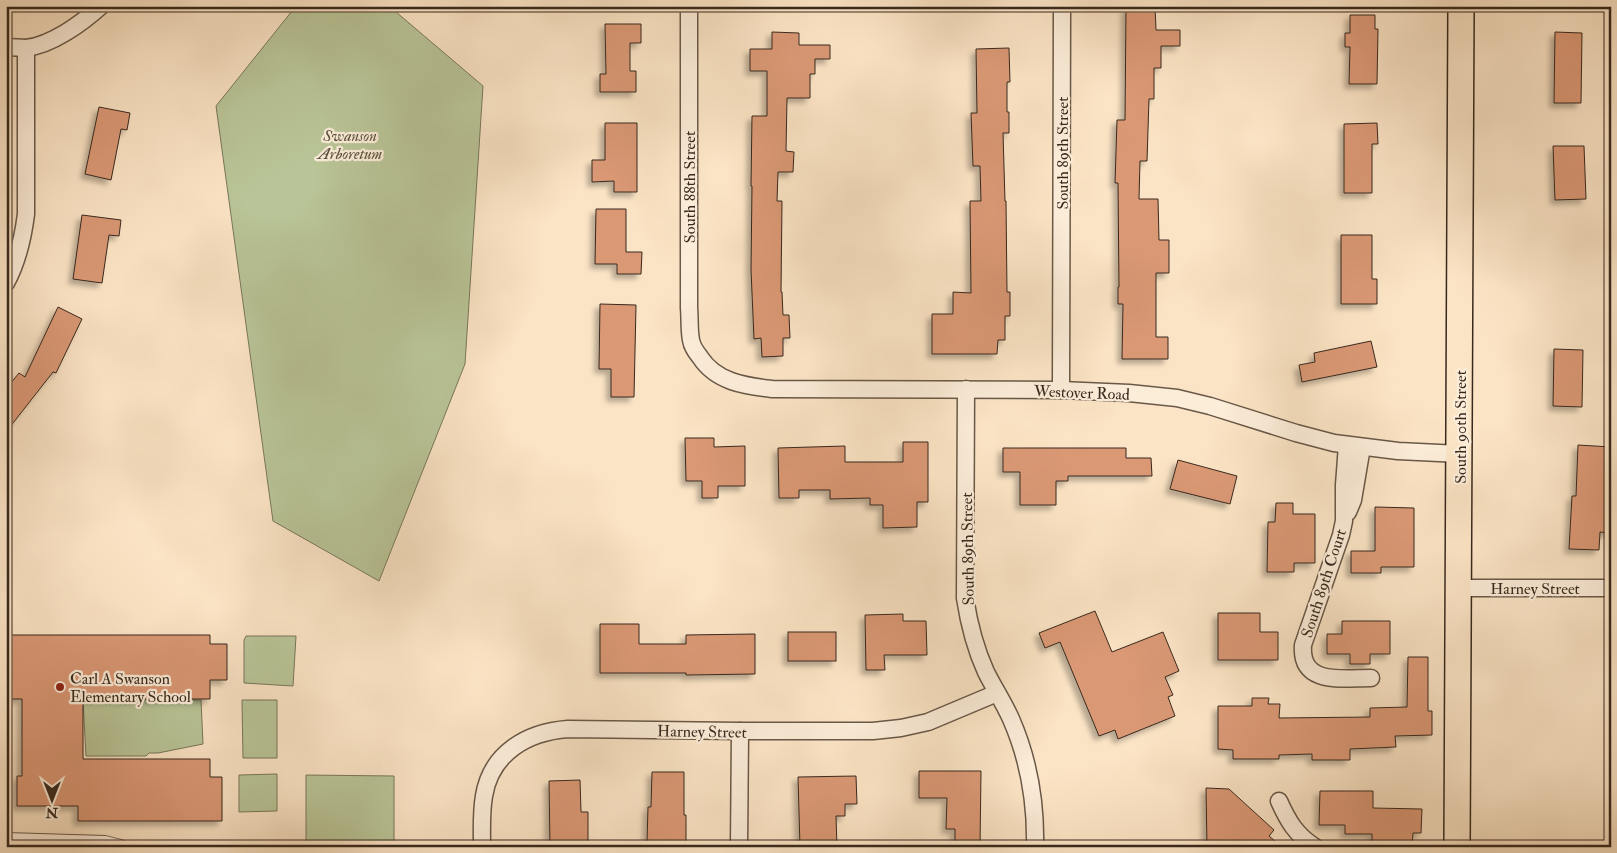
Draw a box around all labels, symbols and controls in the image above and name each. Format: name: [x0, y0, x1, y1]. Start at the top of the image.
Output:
street label: South 89th Street: [1053, 97, 1073, 209]
park label: Swanson Arboretum: [316, 126, 383, 164]
street label: South 88th Street: [680, 131, 700, 243]
street label: South 90th Street: [1451, 370, 1471, 484]
street label: Westover Road: [1033, 381, 1130, 405]
street label: South 89th Street: [957, 492, 979, 606]
street label: South 89th Court: [1297, 526, 1351, 640]
street label: Harney Street: [1490, 579, 1580, 599]
place label: Carl A Swanson Elementary School: [70, 669, 191, 707]
marker: Carl A Swanson Elementary School: [54, 681, 66, 693]
street label: Harney Street: [657, 721, 747, 743]
north arrow: [28, 776, 78, 826]
text: N: [45, 804, 59, 821]

